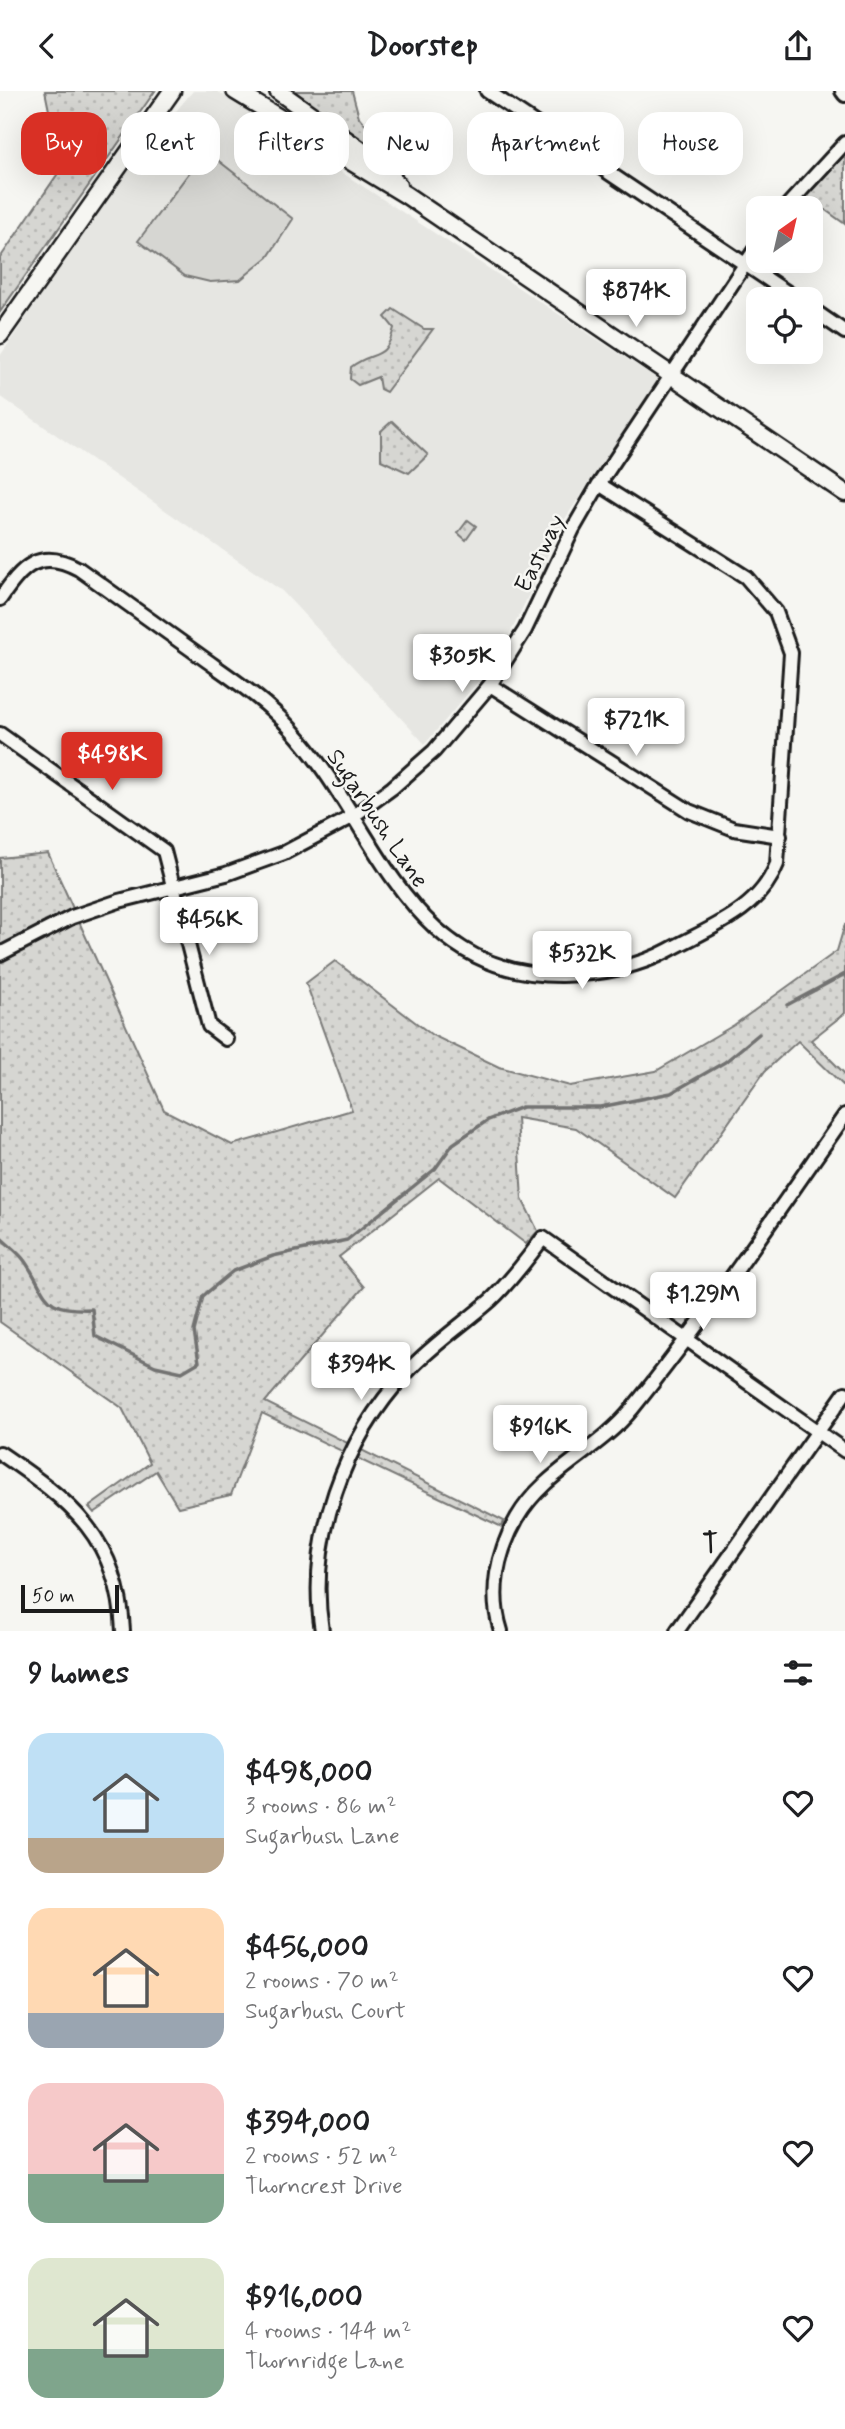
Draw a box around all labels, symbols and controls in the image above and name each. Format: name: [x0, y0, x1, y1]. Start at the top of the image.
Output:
text: Doorstep: [367, 25, 478, 67]
icon: back: [28, 27, 66, 65]
icon: share: [779, 27, 817, 65]
chip: Buy: [21, 112, 107, 175]
chip: Rent: [121, 112, 220, 175]
chip: Filters: [234, 112, 349, 175]
chip: New: [363, 112, 453, 175]
chip: Apartment: [467, 112, 624, 175]
chip: House: [638, 112, 743, 175]
north arrow: [746, 196, 822, 273]
map controls: [746, 196, 823, 364]
pin: $874K: [587, 269, 685, 329]
text: $874K: [602, 277, 670, 307]
button: locate: [746, 287, 823, 364]
street label: Eastway: [508, 509, 573, 598]
pin: $305K: [413, 635, 511, 694]
text: $305K: [429, 642, 495, 672]
pin: $721K: [587, 699, 685, 758]
text: $721K: [604, 706, 668, 736]
pin: $498K: [63, 733, 161, 792]
text: $498K: [77, 740, 147, 770]
street label: Sugarbush Lane: [316, 743, 435, 896]
pin: $456K: [160, 897, 258, 957]
text: $456K: [176, 905, 242, 935]
pin: $532K: [533, 932, 631, 991]
text: $532K: [549, 939, 616, 969]
pin: $1.29M: [646, 1273, 760, 1332]
text: $1.29M: [666, 1280, 740, 1310]
pin: $394K: [312, 1343, 410, 1402]
text: $394K: [327, 1350, 395, 1380]
pin: $916K: [491, 1405, 589, 1465]
text: $916K: [509, 1413, 571, 1443]
district label: T: [702, 1528, 718, 1562]
scale bar: [21, 1582, 119, 1614]
text: 50 m: [32, 1584, 75, 1609]
text: 9 homes: [28, 1654, 129, 1693]
icon: filters: [779, 1654, 817, 1692]
text: $498,000: [245, 1753, 373, 1792]
icon: home: [84, 1761, 168, 1845]
icon: heart: [779, 1784, 817, 1822]
text: 3 rooms · 86 m²: [245, 1792, 396, 1822]
text: Sugarbush Lane: [245, 1822, 400, 1852]
text: $456,000: [245, 1928, 369, 1967]
icon: home: [84, 1936, 168, 2020]
icon: heart: [779, 1959, 817, 1997]
text: 2 rooms · 70 m²: [245, 1967, 399, 1997]
text: Sugarbush Court: [245, 1997, 406, 2027]
text: $394,000: [245, 2103, 370, 2142]
icon: home: [84, 2111, 168, 2195]
icon: heart: [779, 2134, 817, 2172]
text: 2 rooms · 52 m²: [245, 2142, 398, 2172]
text: Thorncrest Drive: [245, 2172, 403, 2202]
text: $916,000: [245, 2278, 363, 2317]
icon: home: [84, 2286, 168, 2370]
icon: heart: [779, 2309, 817, 2347]
text: 4 rooms · 144 m²: [245, 2317, 412, 2347]
text: Thornridge Lane: [245, 2347, 405, 2377]

